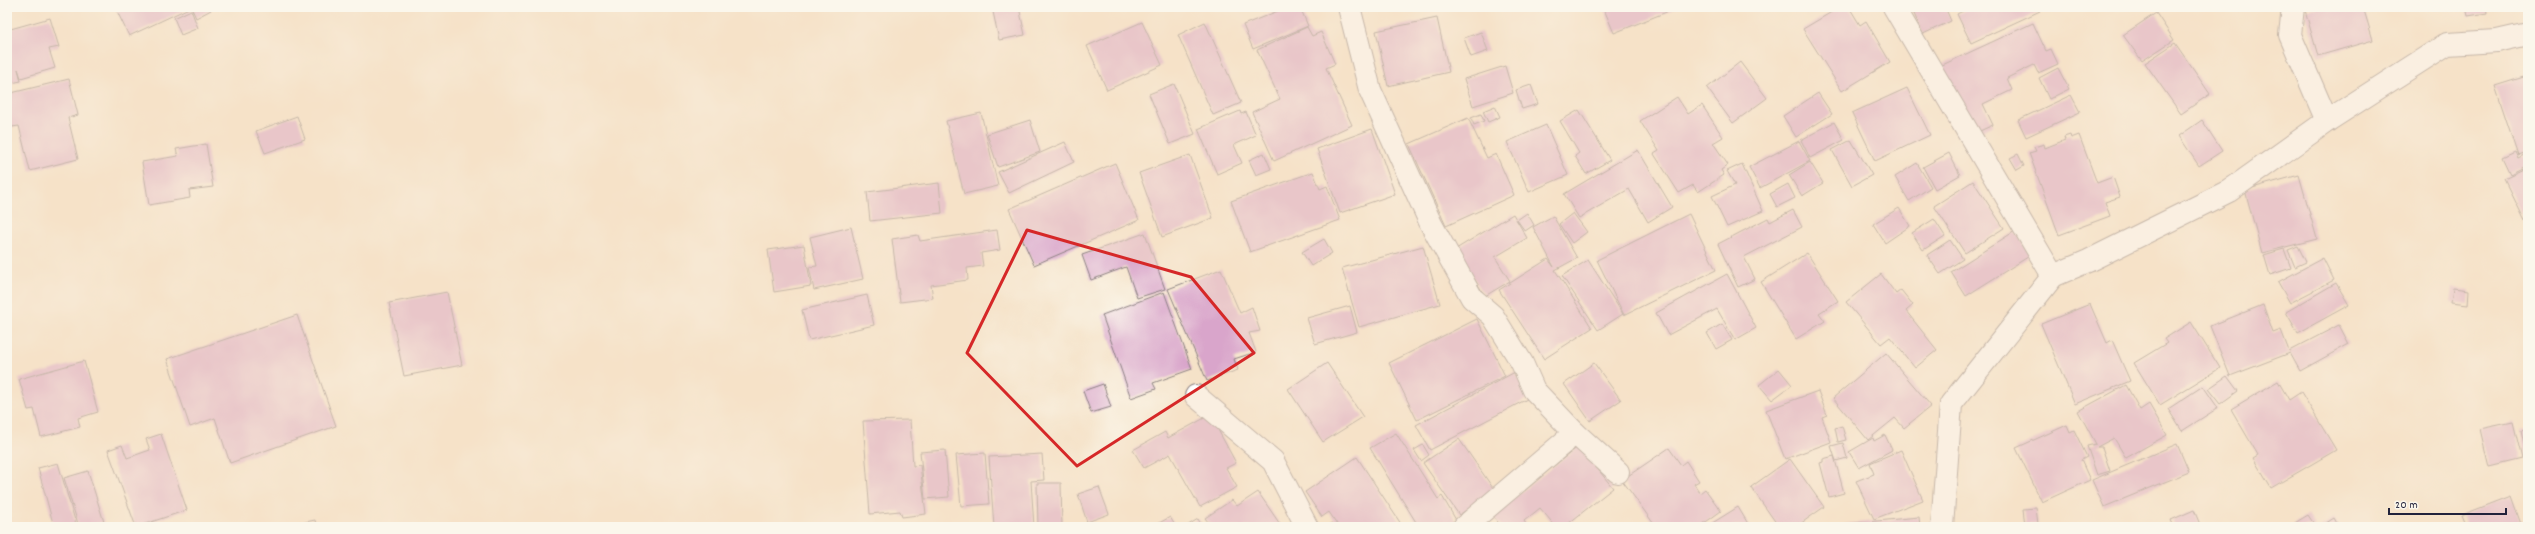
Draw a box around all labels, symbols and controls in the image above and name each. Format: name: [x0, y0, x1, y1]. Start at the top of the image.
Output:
scale bar: [2389, 490, 2506, 516]
text: 20 m: [2395, 497, 2418, 514]

